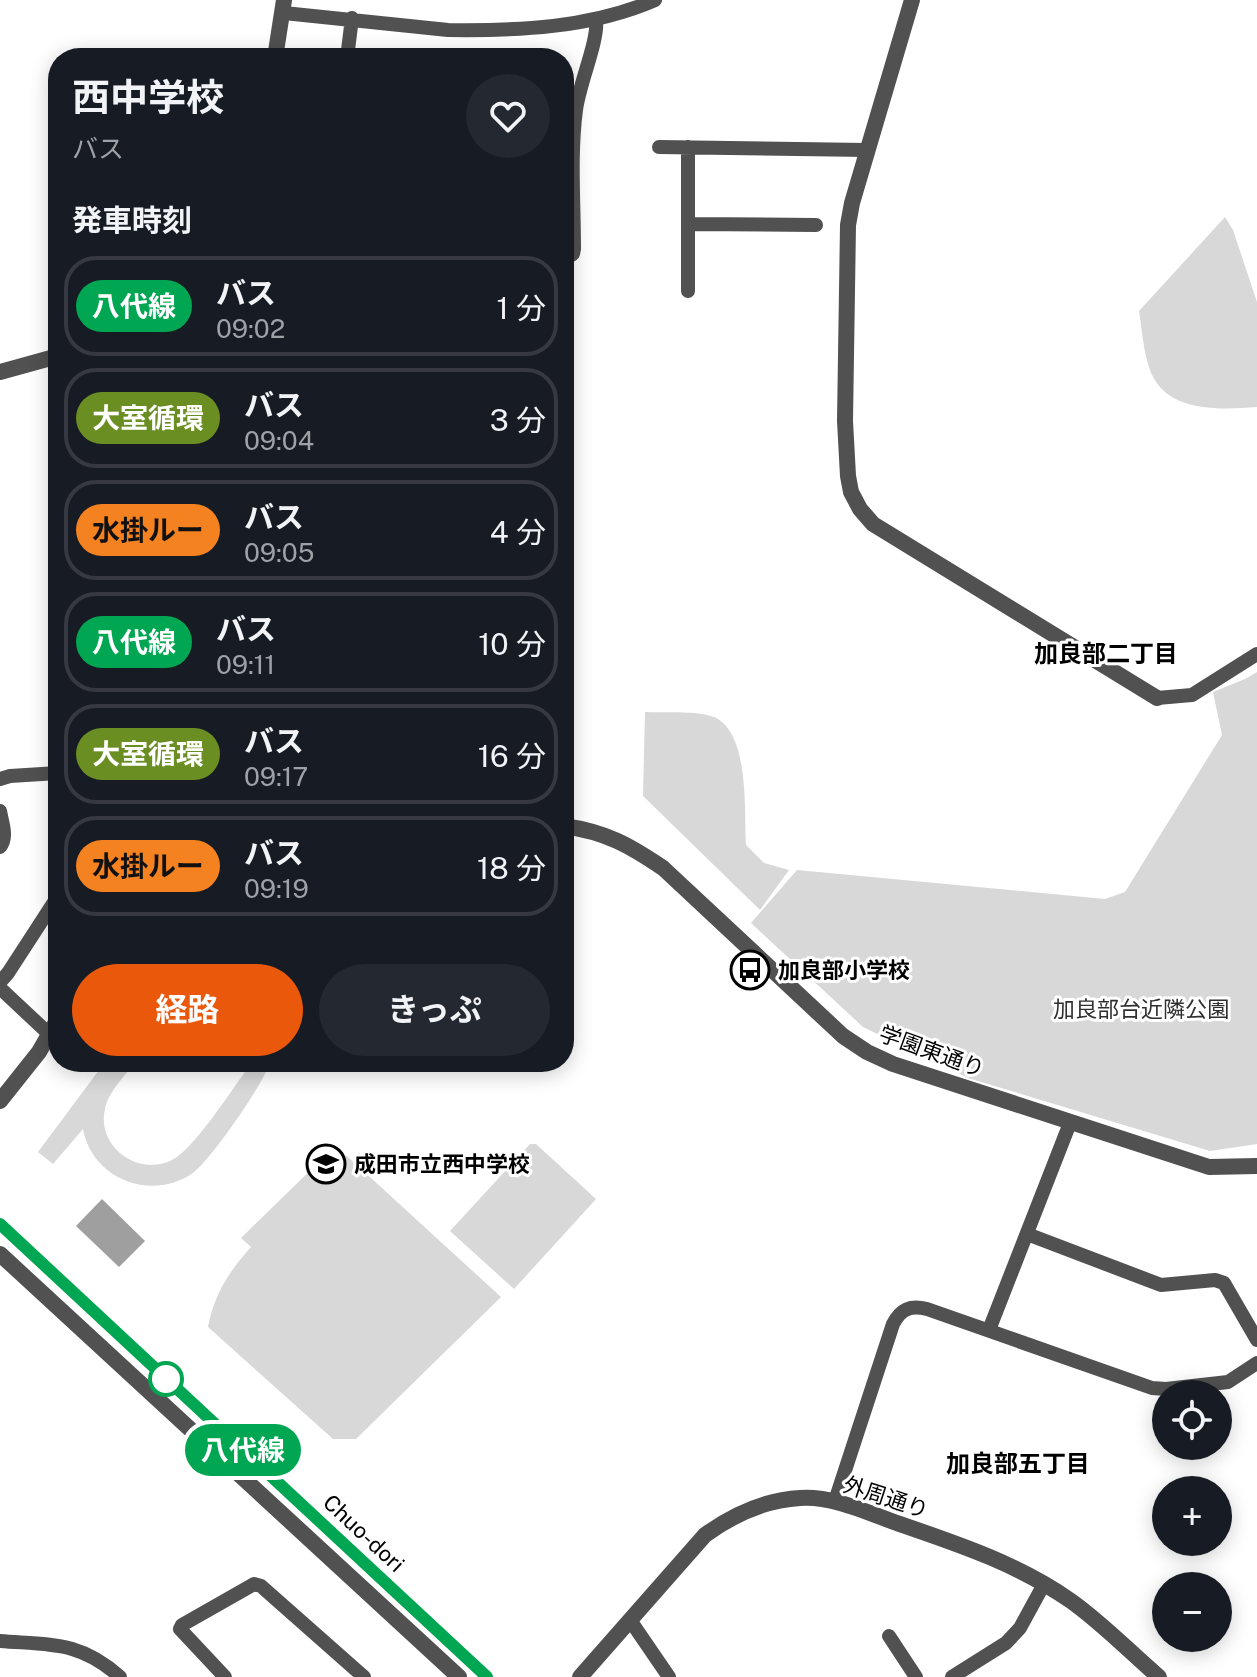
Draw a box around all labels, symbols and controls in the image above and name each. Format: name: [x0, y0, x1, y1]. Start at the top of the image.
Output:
button: heart: [466, 74, 550, 158]
text: 西中学校: [72, 75, 224, 120]
text: バス: [72, 133, 124, 164]
text: 発車時刻: [72, 202, 192, 238]
text: バス: [216, 275, 276, 311]
text: 八代線: [92, 289, 176, 322]
text: 1 分: [496, 290, 546, 326]
text: 09:02: [216, 313, 285, 344]
text: バス: [244, 387, 304, 423]
text: 大室循環: [92, 401, 204, 434]
text: 3 分: [490, 402, 546, 438]
text: 09:04: [244, 425, 314, 456]
text: バス: [244, 499, 304, 535]
text: 水掛ルー: [92, 513, 204, 546]
text: 4 分: [490, 514, 546, 550]
text: 09:05: [244, 537, 314, 568]
text: バス: [216, 611, 276, 647]
text: 八代線: [92, 625, 176, 658]
text: 10 分: [478, 626, 546, 662]
district label: 加良部二丁目: [1034, 639, 1178, 667]
text: 09:11: [216, 649, 275, 680]
text: バス: [244, 723, 304, 759]
text: 大室循環: [92, 737, 204, 770]
text: 16 分: [478, 738, 546, 774]
text: 09:17: [244, 761, 308, 792]
text: バス: [244, 835, 304, 871]
text: 水掛ルー: [92, 849, 204, 882]
text: 18 分: [477, 850, 546, 886]
text: 09:19: [244, 873, 309, 904]
bus stop icon: 加良部小学校: [729, 949, 771, 991]
place label: 加良部小学校: [778, 957, 910, 983]
button: 経路: [72, 964, 303, 1056]
button: きっぷ: [319, 964, 550, 1056]
park label: 加良部台近隣公園: [1053, 996, 1229, 1022]
street label: 学園東通り: [876, 1020, 988, 1082]
school or university icon: 成田市立西中学校: [305, 1143, 347, 1185]
place label: 成田市立西中学校: [354, 1151, 530, 1177]
unlabelled marker: [149, 1362, 183, 1396]
map controls: [1152, 1380, 1232, 1652]
button: locate: [1152, 1380, 1232, 1460]
line badge: 八代線: [197, 1424, 289, 1476]
text: 八代線: [201, 1433, 285, 1466]
district label: 加良部五丁目: [946, 1449, 1090, 1477]
street label: 外周通り: [840, 1471, 932, 1523]
button: +: [1152, 1476, 1232, 1556]
street label: Chuo-dori: [318, 1489, 410, 1577]
button: −: [1152, 1572, 1232, 1652]

